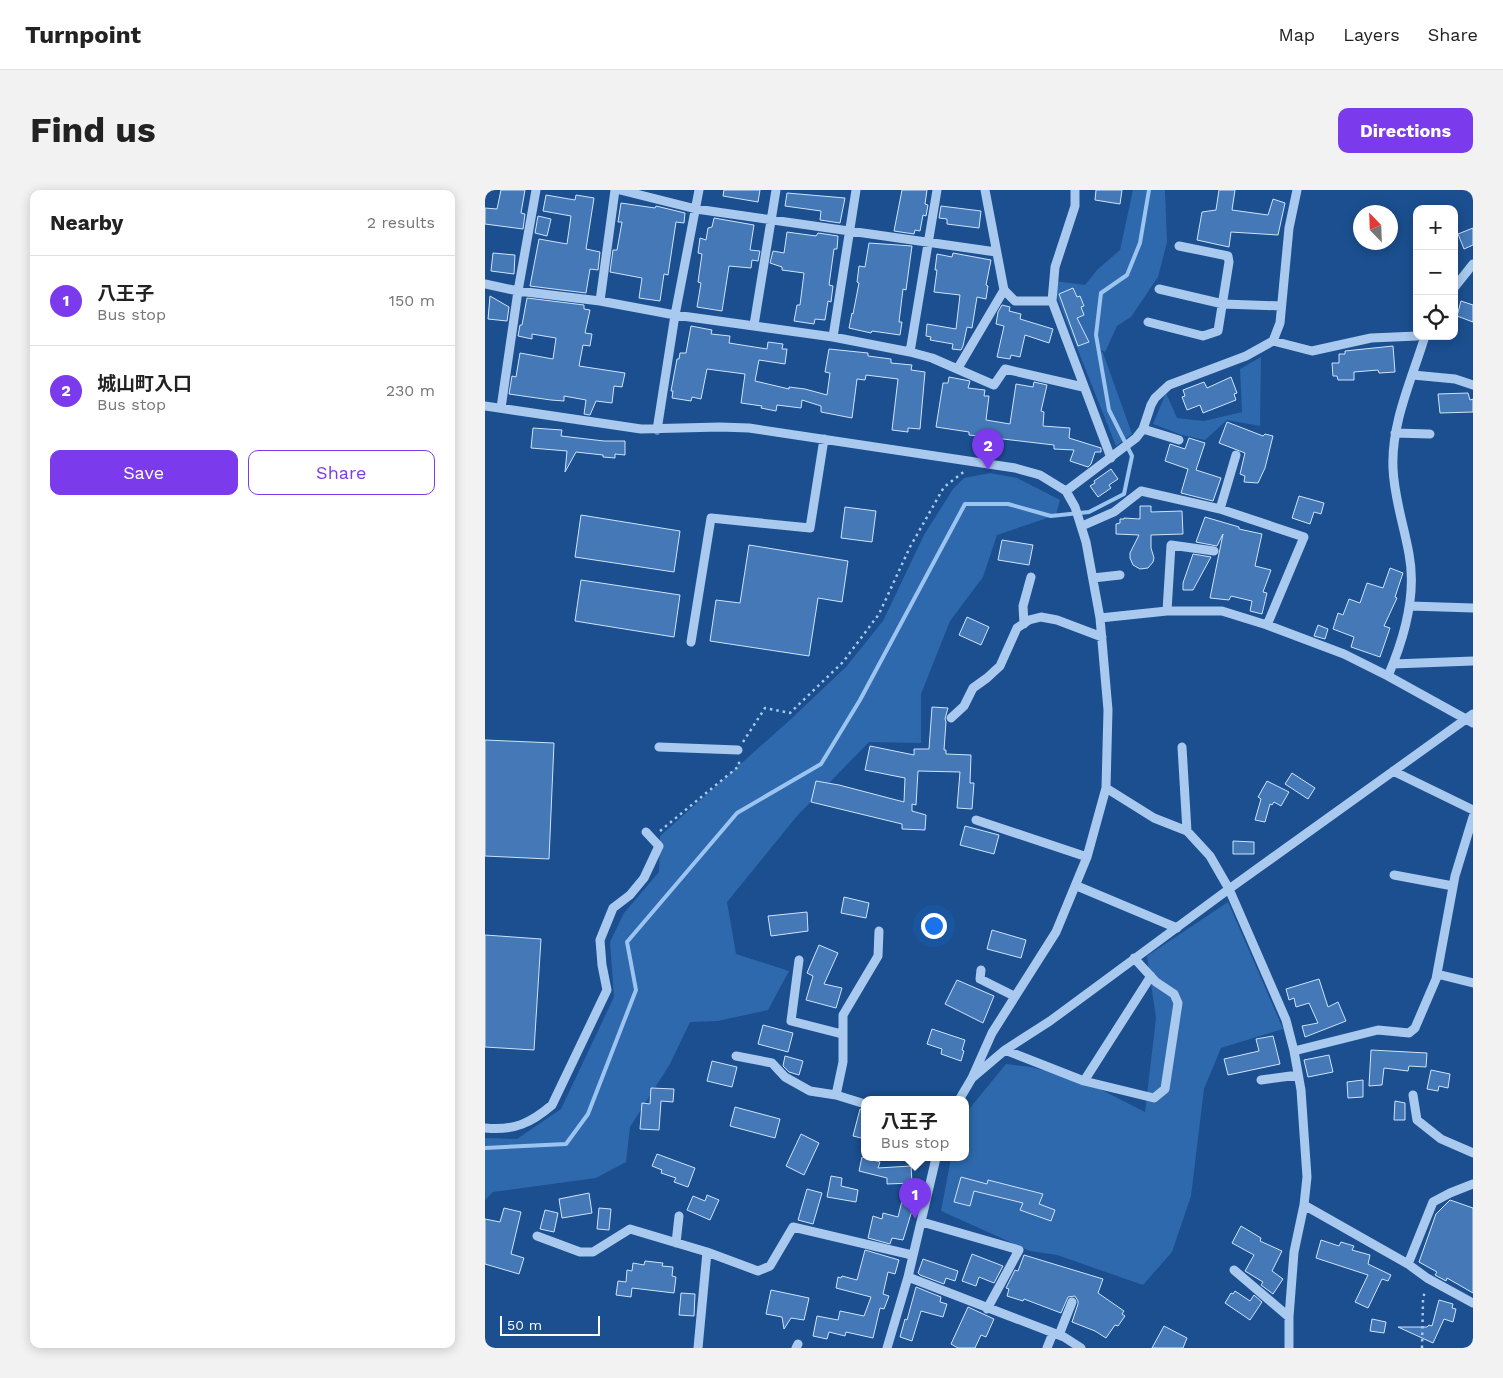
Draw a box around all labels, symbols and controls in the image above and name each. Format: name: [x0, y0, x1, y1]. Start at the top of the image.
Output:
text: Turnpoint: [25, 21, 141, 49]
text: Map: [1278, 24, 1315, 45]
text: Layers: [1343, 24, 1400, 45]
text: Share: [1428, 24, 1478, 45]
button: Directions: [1338, 108, 1473, 153]
text: Find us: [30, 109, 156, 151]
north arrow: [1353, 205, 1398, 250]
map controls: [1413, 205, 1458, 340]
button: +: [1413, 205, 1458, 250]
text: Nearby: [50, 210, 123, 235]
text: 2 results: [367, 213, 435, 232]
button: −: [1413, 250, 1458, 295]
text: 八王子: [97, 282, 154, 305]
text: 1: [63, 291, 69, 310]
text: 150 m: [389, 291, 435, 310]
button: locate: [1413, 295, 1458, 340]
text: Bus stop: [97, 305, 166, 324]
text: 城山町入口: [97, 372, 192, 395]
text: 2: [61, 381, 71, 400]
text: 230 m: [386, 381, 435, 400]
text: Bus stop: [97, 395, 166, 414]
pin: 2: [972, 429, 1004, 470]
button: Save: [50, 450, 238, 495]
button: Share: [248, 450, 435, 495]
your location: [921, 913, 947, 939]
popup: [861, 1096, 969, 1161]
text: 八王子: [881, 1110, 938, 1133]
text: Bus stop: [881, 1133, 949, 1152]
pin: 1: [899, 1178, 931, 1219]
scale bar: [500, 1313, 600, 1336]
text: 50 m: [507, 1317, 542, 1333]

